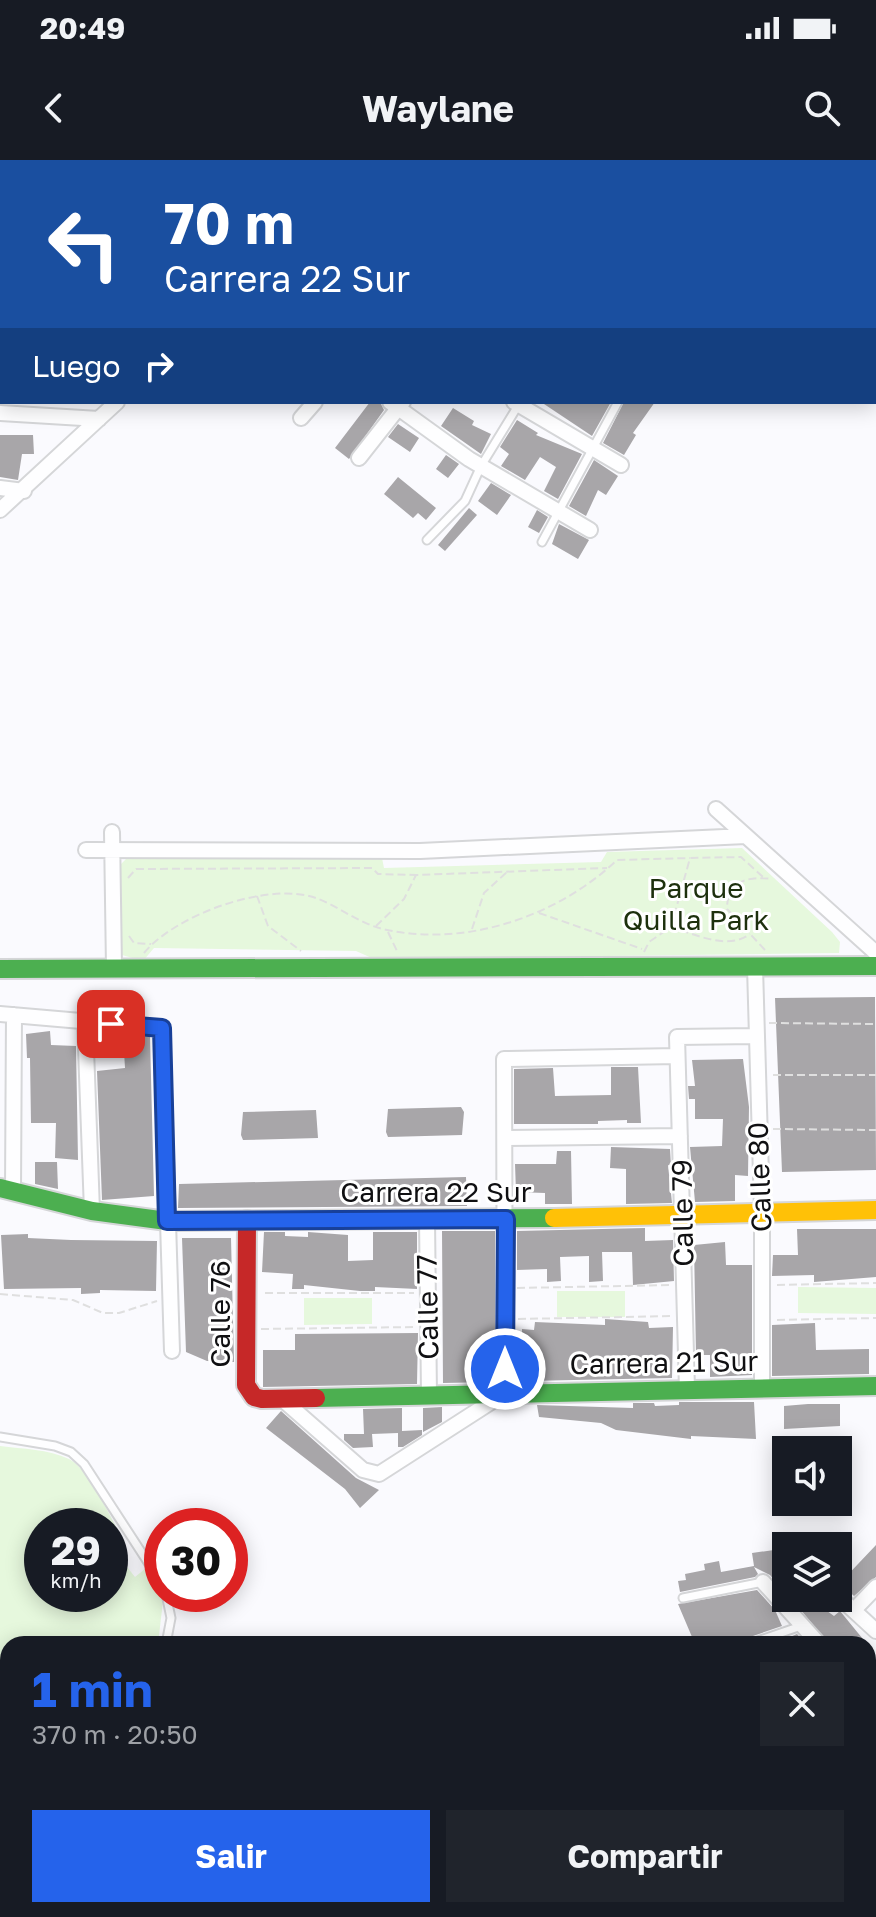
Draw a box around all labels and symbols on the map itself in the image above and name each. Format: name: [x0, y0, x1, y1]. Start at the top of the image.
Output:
park label: Parque Quilla Park: [623, 871, 769, 936]
pin: [77, 990, 145, 1058]
street label: Calle 80: [741, 1121, 777, 1233]
street label: Calle 79: [665, 1159, 699, 1267]
street label: Carrera 22 Sur: [340, 1175, 532, 1208]
street label: Calle 77: [410, 1254, 444, 1360]
street label: Calle 76: [203, 1260, 236, 1368]
position arrow: [463, 1327, 547, 1411]
street label: Carrera 21 Sur: [569, 1344, 759, 1380]
speed limit sign: 30: [144, 1508, 248, 1612]

